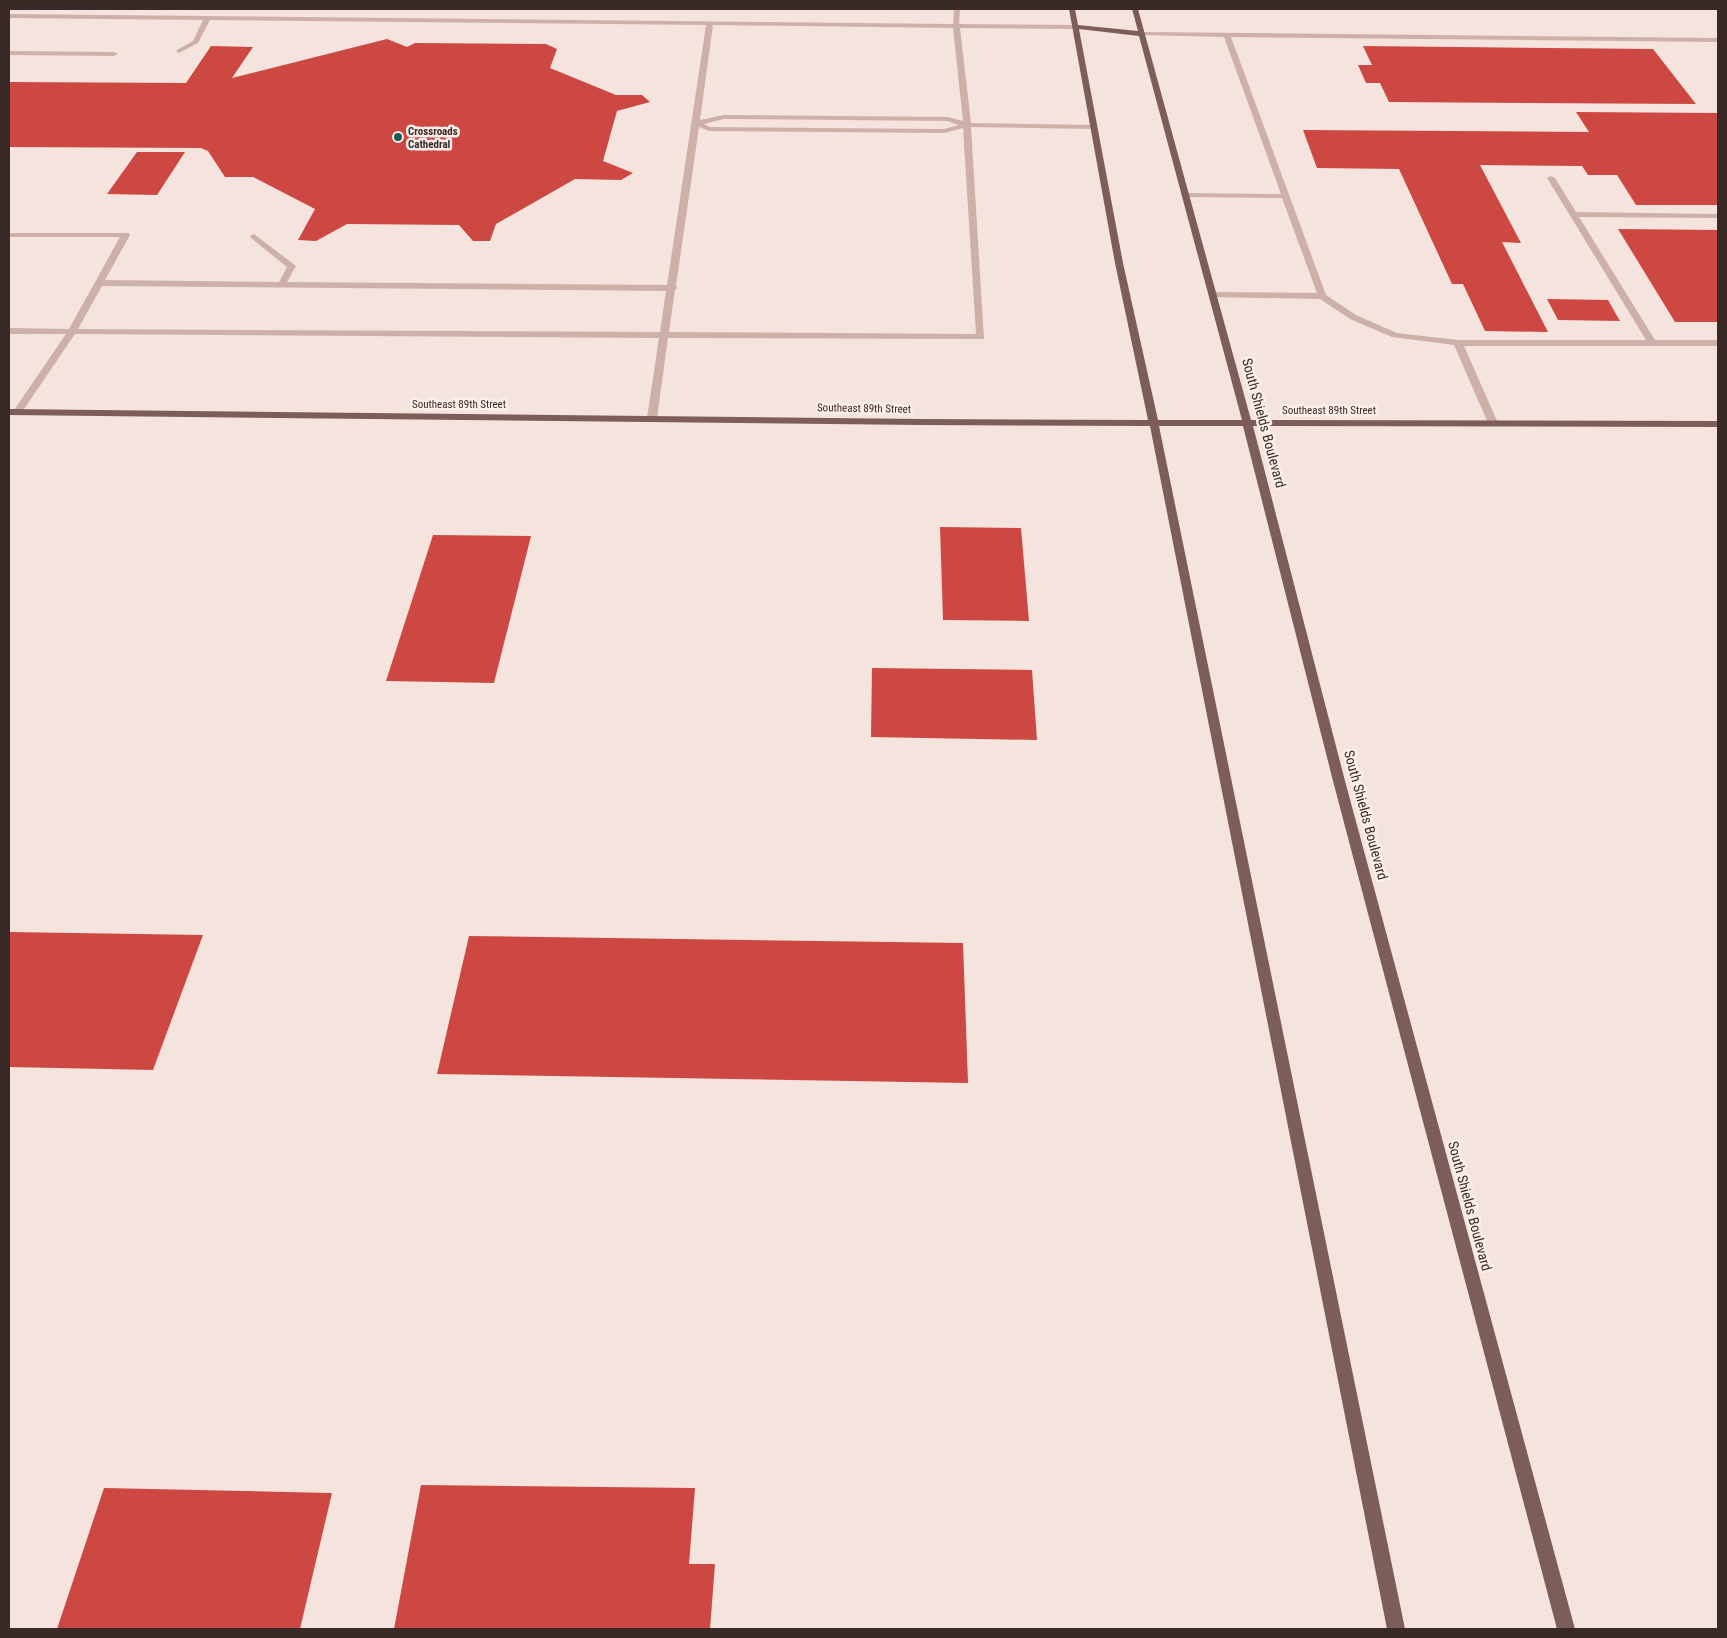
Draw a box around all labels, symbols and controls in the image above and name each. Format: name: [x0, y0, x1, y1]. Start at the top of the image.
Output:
place label: Crossroads Cathedral: [408, 125, 458, 151]
marker: Crossroads Cathedral: [392, 131, 404, 143]
street label: South Shields Boulevard: [1239, 356, 1289, 490]
street label: Southeast 89th Street: [412, 398, 506, 411]
street label: Southeast 89th Street: [817, 401, 911, 416]
street label: Southeast 89th Street: [1282, 404, 1376, 417]
street label: South Shields Boulevard: [1341, 748, 1391, 882]
street label: South Shields Boulevard: [1445, 1139, 1495, 1273]

